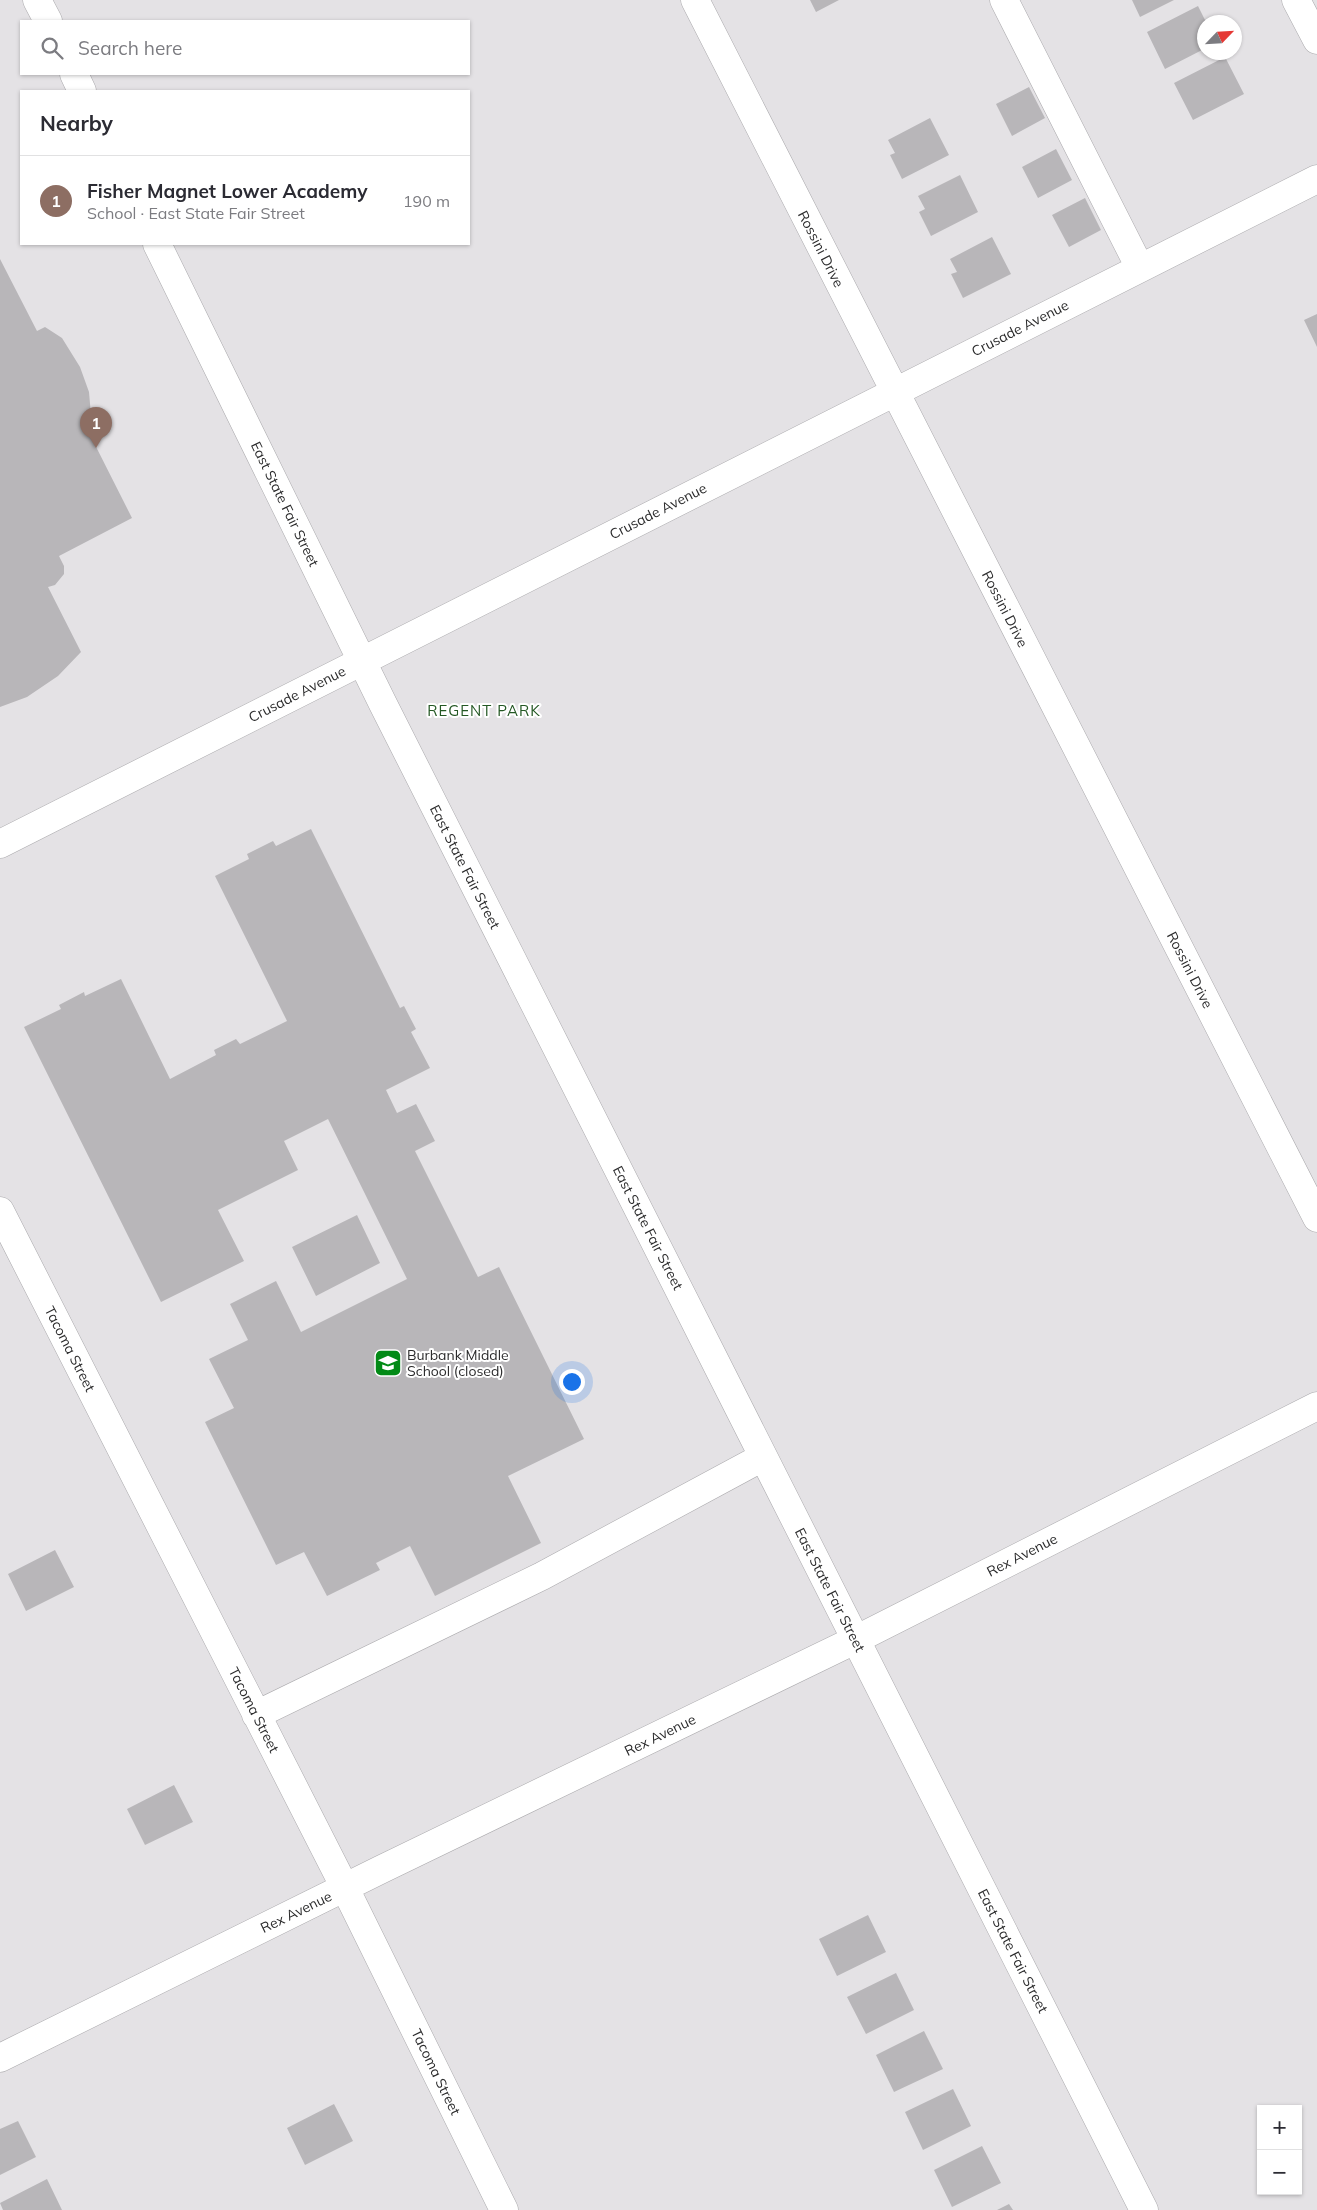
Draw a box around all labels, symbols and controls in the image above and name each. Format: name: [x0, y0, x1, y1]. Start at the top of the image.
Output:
north arrow: [1197, 15, 1242, 60]
search box: [20, 20, 470, 75]
icon: search: [38, 34, 66, 62]
text: Search here: [78, 36, 182, 60]
text: Nearby: [40, 110, 113, 136]
text: Fisher Magnet Lower Academy: [87, 179, 367, 203]
text: 1: [51, 191, 61, 211]
text: 190 m: [403, 191, 450, 211]
text: School · East State Fair Street: [87, 203, 305, 223]
street label: Rossini Drive: [794, 208, 848, 290]
street label: Crusade Avenue: [968, 296, 1072, 360]
pin: 1: [80, 407, 112, 448]
street label: East State Fair Street: [247, 439, 323, 570]
street label: Crusade Avenue: [606, 479, 710, 543]
street label: Rossini Drive: [978, 568, 1032, 650]
street label: Crusade Avenue: [245, 662, 349, 726]
district label: REGENT PARK: [427, 701, 541, 720]
street label: East State Fair Street: [426, 802, 504, 932]
street label: Rossini Drive: [1163, 929, 1217, 1011]
street label: East State Fair Street: [609, 1163, 687, 1293]
street label: Tacoma Street: [41, 1303, 99, 1395]
place label: Burbank Middle School (closed): [407, 1346, 509, 1380]
school or university icon: Burbank Middle School (closed): [373, 1348, 403, 1378]
your location: [559, 1369, 585, 1395]
street label: East State Fair Street: [791, 1525, 869, 1655]
street label: Rex Avenue: [984, 1530, 1060, 1580]
street label: Tacoma Street: [225, 1664, 283, 1756]
street label: Rex Avenue: [621, 1710, 699, 1760]
street label: East State Fair Street: [974, 1886, 1052, 2016]
street label: Rex Avenue: [257, 1887, 335, 1937]
street label: Tacoma Street: [407, 2026, 465, 2118]
map controls: [1257, 2105, 1302, 2195]
button: +: [1257, 2105, 1302, 2150]
button: −: [1257, 2150, 1302, 2195]

